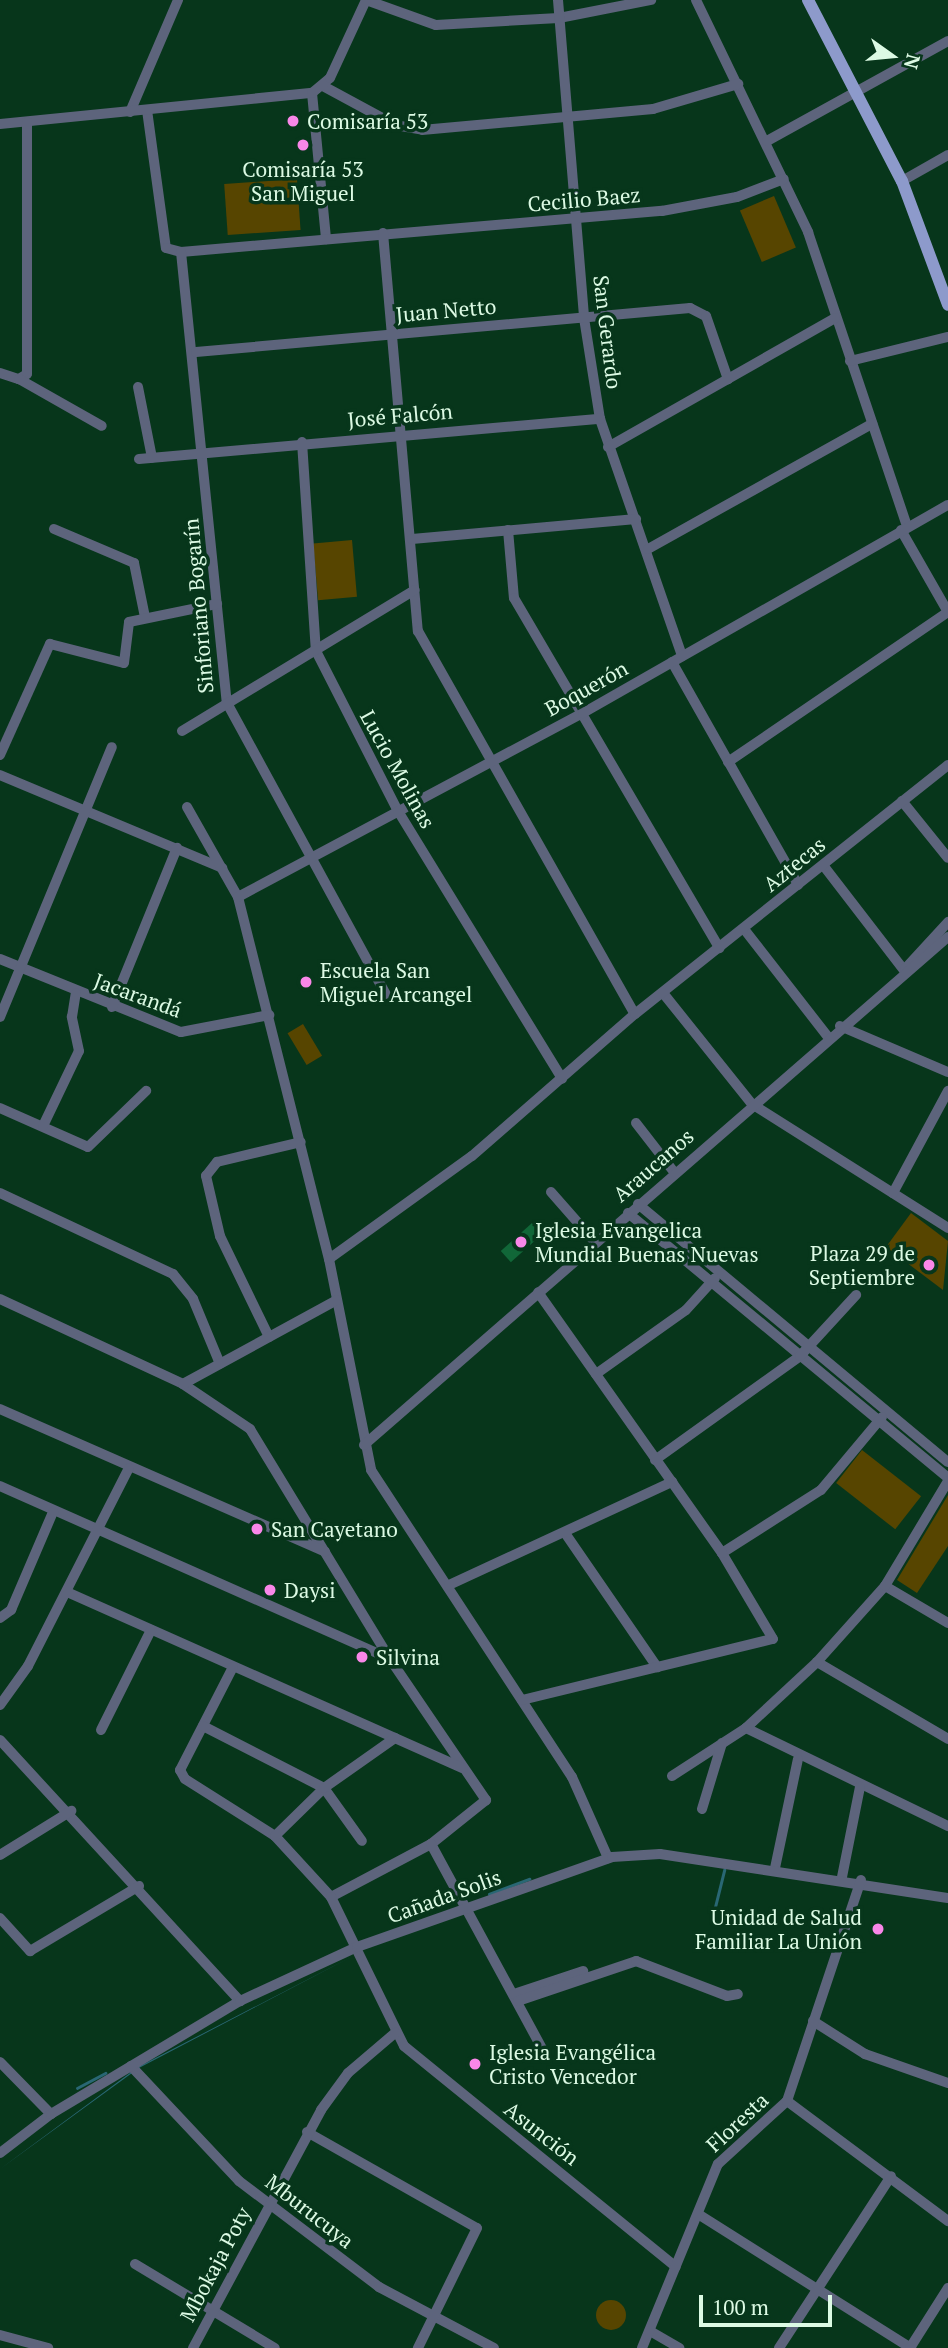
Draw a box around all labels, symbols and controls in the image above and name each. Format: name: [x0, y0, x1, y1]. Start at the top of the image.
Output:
north arrow: [857, 21, 927, 91]
text: N: [899, 51, 927, 72]
place label: Comisaría 53: [307, 108, 428, 134]
marker: Comisaría 53: [285, 113, 301, 129]
marker: Comisaría 53 San Miguel: [295, 137, 311, 153]
place label: Comisaría 53 San Miguel: [242, 156, 364, 206]
street label: Cecilio Baez: [527, 182, 641, 216]
street label: San Gerardo: [589, 274, 627, 390]
street label: Juan Netto: [395, 293, 497, 327]
street label: José Falcón: [346, 398, 454, 432]
street label: Sinforiano Bogarín: [178, 517, 218, 695]
street label: Boquerón: [540, 655, 632, 721]
street label: Lucio Molinas: [355, 706, 441, 832]
street label: Aztecas: [758, 831, 830, 897]
place label: Escuela San Miguel Arcangel: [320, 957, 473, 1007]
street label: Jacarandá: [91, 968, 185, 1022]
marker: Escuela San Miguel Arcangel: [298, 974, 314, 990]
street label: Araucanos: [608, 1123, 698, 1207]
place label: Iglesia Evangelica Mundial Buenas Nuevas: [535, 1217, 759, 1267]
marker: Iglesia Evangelica Mundial Buenas Nuevas: [513, 1234, 529, 1250]
place label: Plaza 29 de Septiembre: [809, 1240, 915, 1290]
marker: Plaza 29 de Septiembre: [921, 1257, 937, 1273]
place label: San Cayetano: [271, 1516, 398, 1542]
marker: San Cayetano: [249, 1521, 265, 1537]
place label: Daysi: [284, 1577, 335, 1603]
marker: Daysi: [262, 1582, 278, 1598]
place label: Silvina: [376, 1644, 440, 1670]
marker: Silvina: [354, 1649, 370, 1665]
street label: Cañada Solis: [384, 1864, 504, 1928]
place label: Unidad de Salud Familiar La Unión: [695, 1904, 862, 1954]
marker: Unidad de Salud Familiar La Unión: [868, 1919, 888, 1939]
place label: Iglesia Evangélica Cristo Vencedor: [489, 2039, 656, 2089]
marker: Iglesia Evangélica Cristo Vencedor: [467, 2056, 483, 2072]
street label: Floresta: [701, 2087, 773, 2157]
street label: Asunción: [500, 2096, 584, 2170]
street label: Mburucuya: [261, 2169, 359, 2253]
street label: Mbokaja Poty: [174, 2202, 256, 2326]
scale bar: [703, 2282, 836, 2326]
text: 100 m: [712, 2293, 769, 2321]

